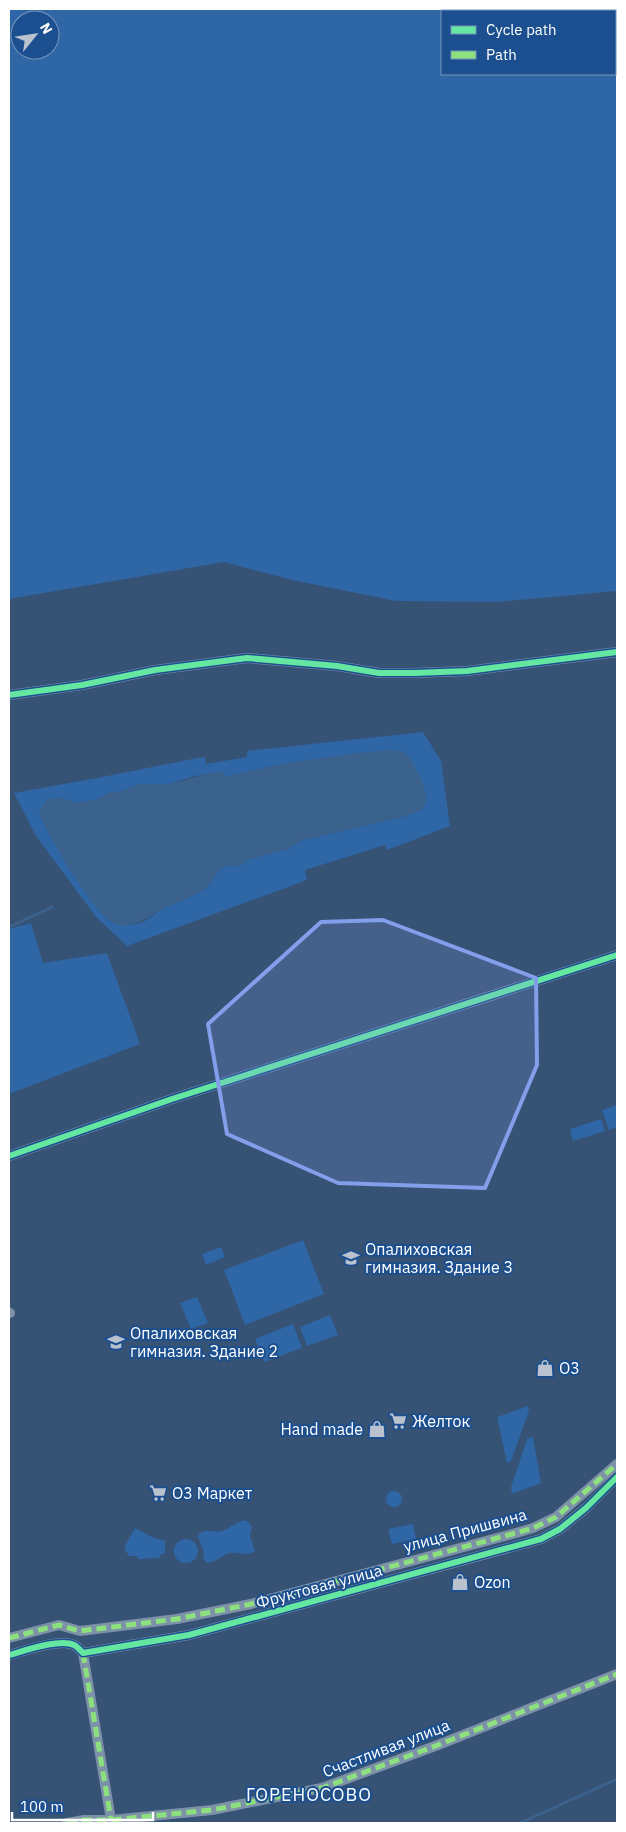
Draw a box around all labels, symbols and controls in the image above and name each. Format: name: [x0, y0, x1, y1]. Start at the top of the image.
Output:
north arrow: [10, 10, 60, 60]
legend: [441, 10, 616, 75]
text: N: [36, 20, 57, 37]
text: Cycle path: [486, 20, 557, 39]
text: Path: [486, 45, 517, 64]
place label: Опалиховская гимназия. Здание 3: [365, 1239, 513, 1277]
school or university icon: Опалиховская гимназия. Здание 3: [341, 1248, 361, 1268]
place label: Опалиховская гимназия. Здание 2: [130, 1323, 278, 1361]
school or university icon: Опалиховская гимназия. Здание 2: [106, 1332, 126, 1352]
shop icon: О3: [535, 1358, 555, 1378]
place label: О3: [559, 1358, 580, 1378]
supermarket icon: Желток: [388, 1411, 408, 1431]
place label: Желток: [412, 1411, 470, 1431]
place label: Hand made: [280, 1419, 363, 1439]
shop icon: Hand made: [367, 1419, 387, 1439]
supermarket icon: О3 Маркет: [148, 1483, 168, 1503]
place label: О3 Маркет: [172, 1483, 253, 1503]
street label: улица Пришвина: [401, 1504, 529, 1556]
street label: Фруктовая улица: [254, 1559, 385, 1612]
shop icon: Ozon: [450, 1572, 470, 1592]
place label: Ozon: [474, 1572, 511, 1592]
street label: Счастливая улица: [320, 1714, 453, 1781]
district label: ГОРЕНОСОВО: [246, 1783, 372, 1806]
scale bar: [12, 1790, 154, 1822]
text: 100 m: [20, 1797, 64, 1816]

